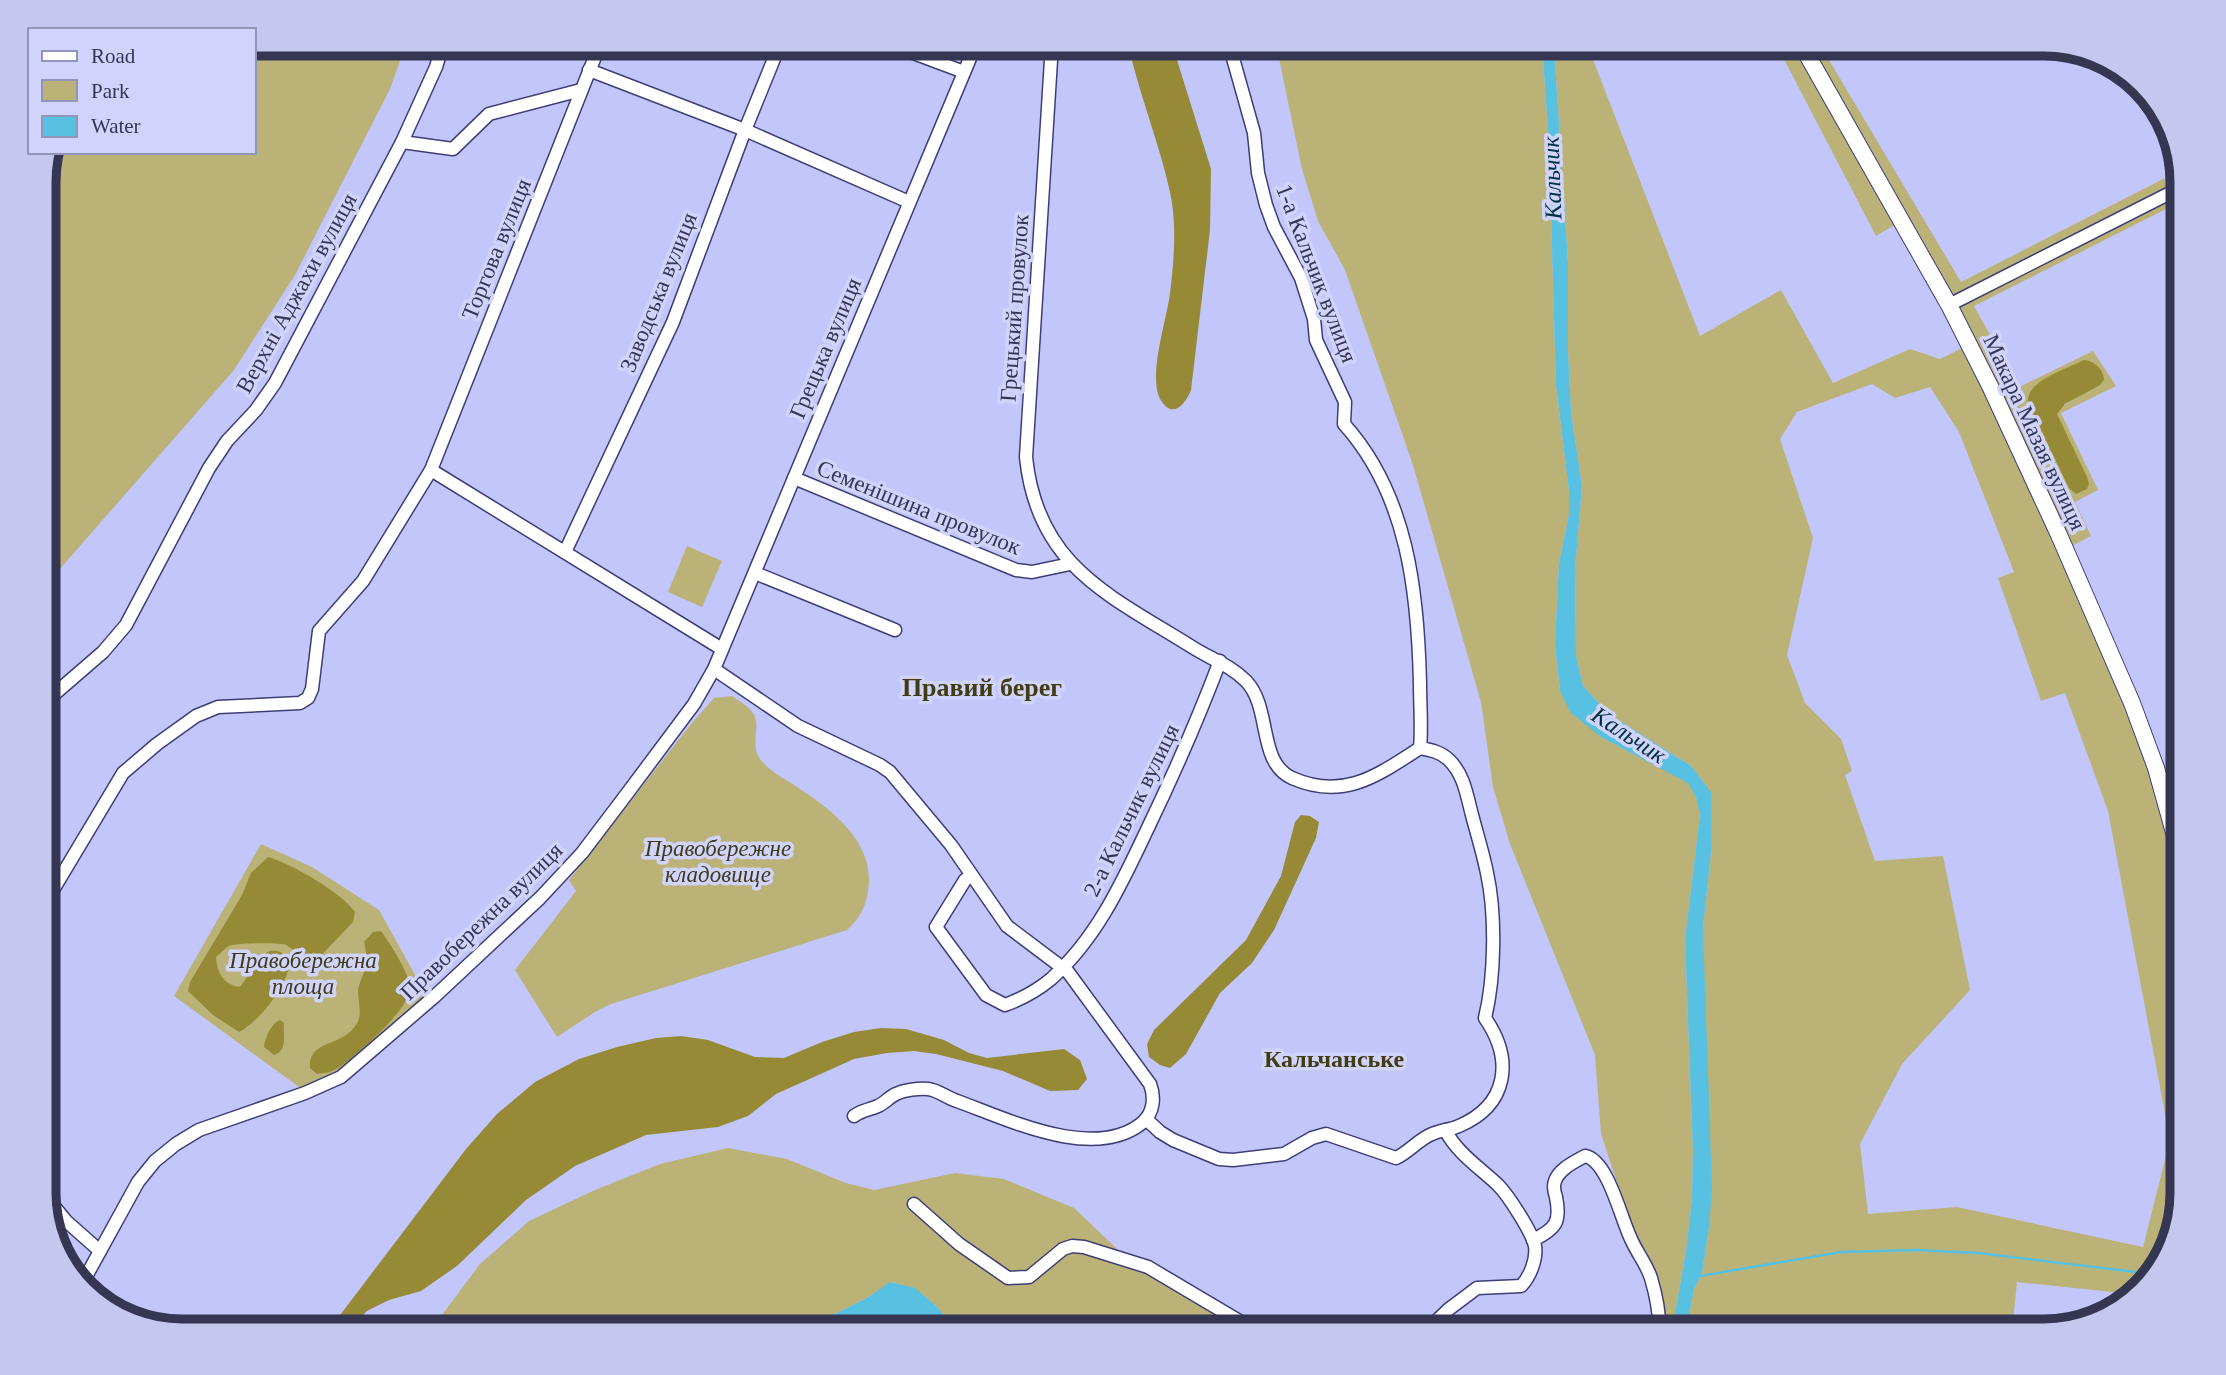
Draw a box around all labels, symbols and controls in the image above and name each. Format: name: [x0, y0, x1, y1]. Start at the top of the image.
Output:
legend: [28, 28, 256, 154]
text: Road: [91, 44, 136, 68]
text: Park: [91, 79, 130, 103]
text: Water: [91, 114, 141, 138]
water label: Кальчик: [1538, 135, 1566, 221]
street label: Торгова вулиця: [457, 175, 536, 323]
street label: 1-а Кальчик вулиця: [1271, 181, 1362, 366]
street label: Верхні Аджахи вулиця: [231, 189, 362, 397]
street label: Заводська вулиця: [615, 208, 702, 376]
street label: Грецький провулок: [995, 213, 1034, 403]
street label: Грецька вулиця: [785, 274, 867, 422]
street label: Макара Мазая вулиця: [1978, 331, 2091, 534]
street label: Семенішина провулок: [813, 455, 1025, 560]
district label: Правий берег: [902, 673, 1062, 702]
water label: Кальчик: [1586, 701, 1672, 769]
street label: 2-а Кальчик вулиця: [1079, 720, 1184, 901]
park label: Правобережне кладовище: [644, 836, 791, 887]
street label: Правобережна вулиця: [395, 837, 568, 1005]
park label: Правобережна площа: [228, 948, 377, 999]
district label: Кальчанське: [1264, 1046, 1404, 1072]

